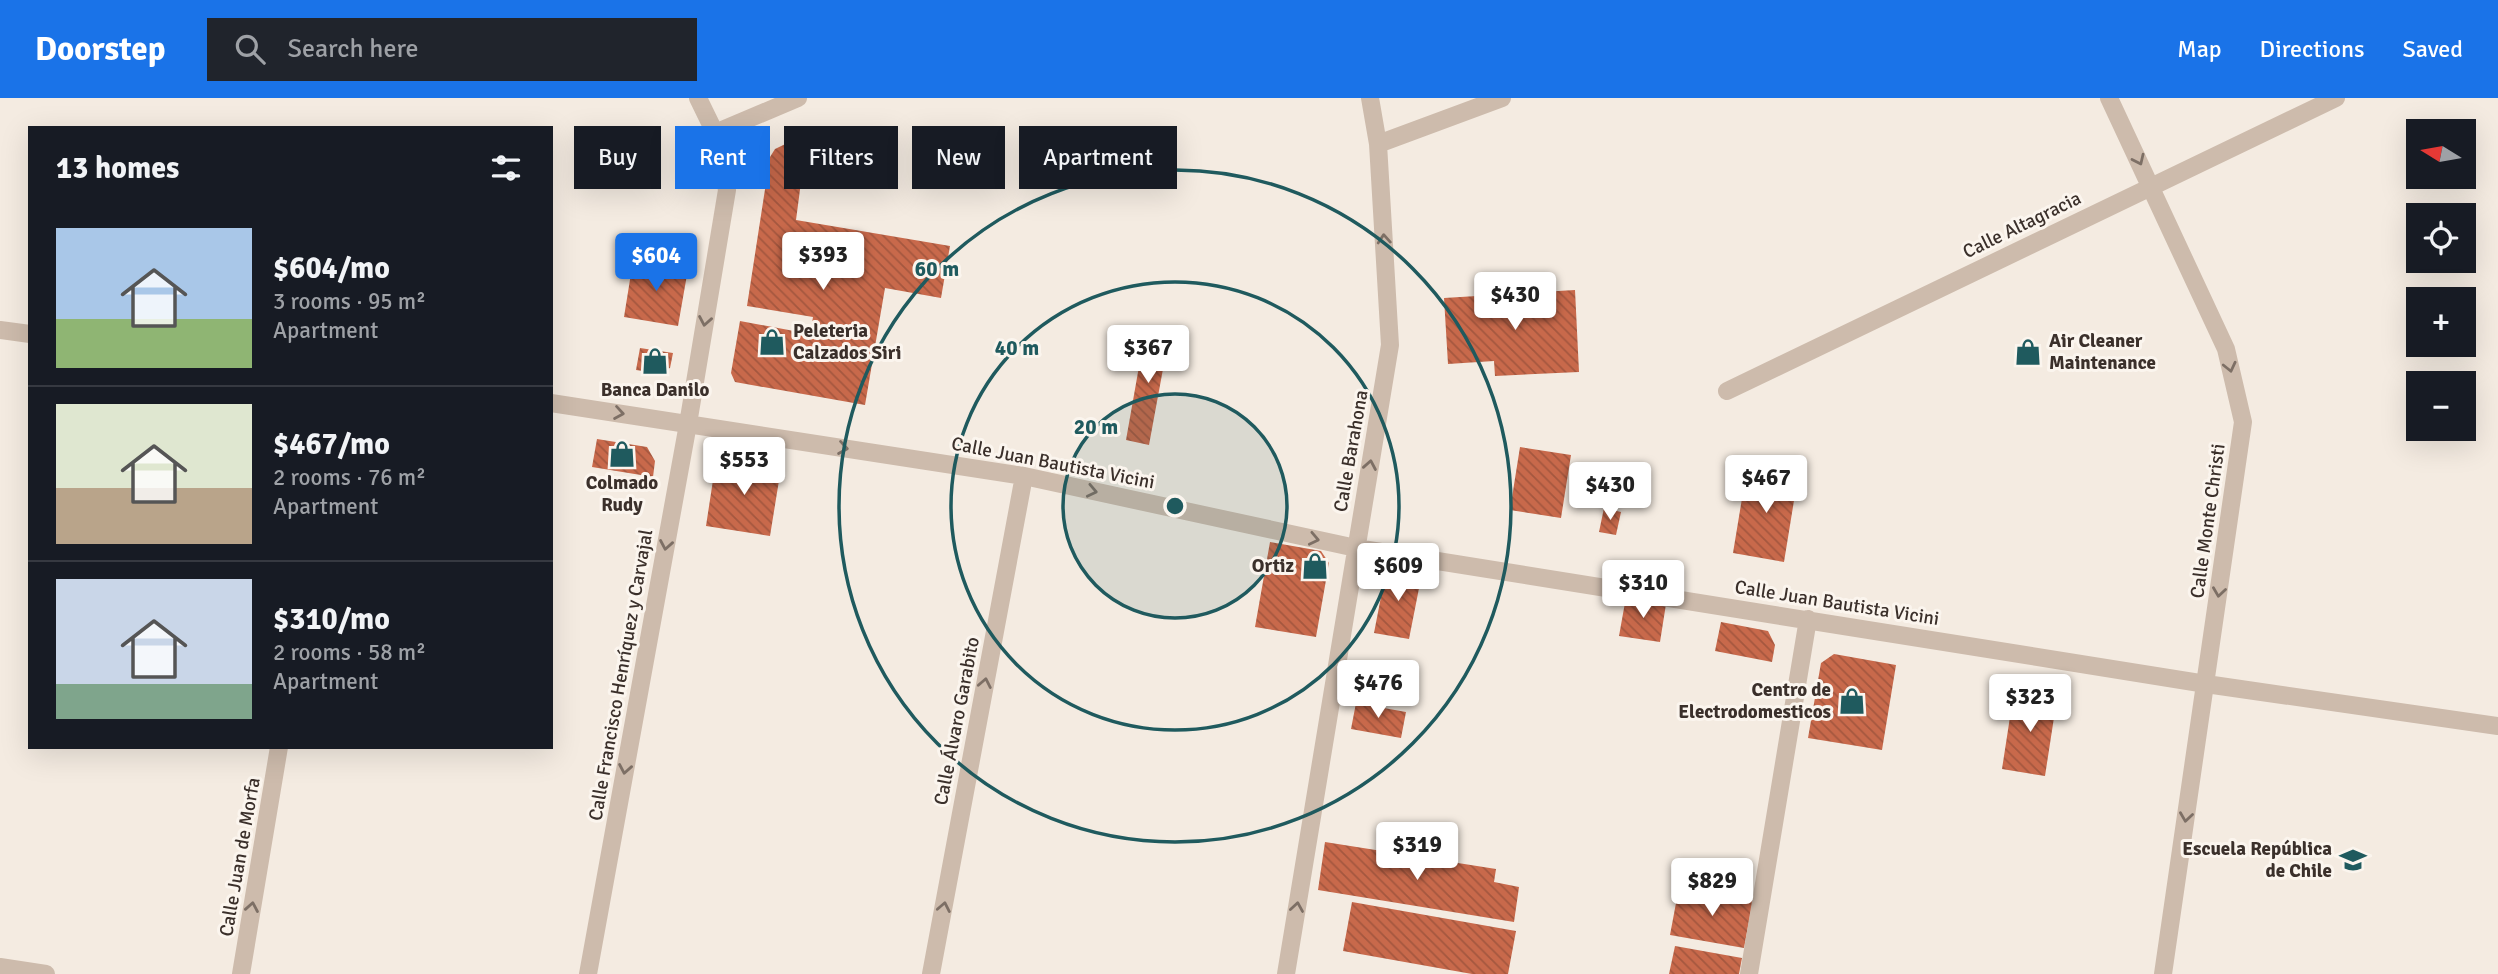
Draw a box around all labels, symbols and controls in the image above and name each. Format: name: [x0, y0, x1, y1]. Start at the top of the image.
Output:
search box: [207, 18, 697, 81]
text: Doorstep: [35, 29, 165, 70]
icon: search: [231, 30, 269, 68]
text: Search here: [287, 33, 419, 65]
text: Map: [2177, 34, 2222, 64]
text: Directions: [2260, 34, 2365, 64]
text: Saved: [2403, 34, 2463, 64]
north arrow: [2406, 119, 2476, 189]
map controls: [2406, 119, 2476, 441]
chip: Buy: [574, 126, 661, 189]
chip: Rent: [675, 126, 770, 189]
chip: Filters: [784, 126, 898, 189]
chip: New: [912, 126, 1005, 189]
chip: Apartment: [1019, 126, 1177, 189]
icon: filters: [487, 149, 525, 187]
text: 13 homes: [56, 150, 179, 187]
one-way arrow: [2130, 153, 2144, 165]
street label: Calle Altagracia: [1959, 186, 2085, 264]
button: locate: [2406, 203, 2476, 273]
pin: $393: [782, 232, 864, 292]
one-way arrow: [1376, 233, 1391, 244]
pin: $604: [615, 234, 697, 293]
text: $393: [798, 240, 848, 269]
text: $604: [631, 241, 681, 270]
text: $604/mo: [273, 250, 390, 287]
icon: home: [112, 256, 196, 340]
text: 60 m: [915, 256, 959, 282]
pin: $430: [1474, 272, 1556, 332]
text: $430: [1490, 280, 1540, 309]
text: 3 rooms · 95 m²: [273, 287, 426, 316]
button: +: [2406, 287, 2476, 357]
one-way arrow: [698, 315, 713, 327]
text: Apartment: [273, 316, 378, 345]
place label: Peleteria Calzados Siri: [793, 319, 901, 365]
pin: $367: [1107, 326, 1189, 385]
shop icon: Peleteria Calzados Siri: [757, 327, 787, 357]
place label: Air Cleaner Maintenance: [2049, 329, 2156, 375]
text: $367: [1123, 333, 1173, 362]
text: 40 m: [995, 335, 1039, 361]
shop icon: Air Cleaner Maintenance: [2013, 337, 2043, 367]
shop icon: Banca Danilo: [640, 346, 670, 376]
one-way arrow: [2222, 361, 2237, 373]
button: −: [2406, 371, 2476, 441]
place label: Banca Danilo: [601, 378, 709, 402]
street label: Calle Barahona: [1328, 388, 1374, 514]
one-way arrow: [613, 405, 625, 420]
text: 20 m: [1074, 414, 1118, 440]
text: $467/mo: [273, 426, 390, 463]
icon: home: [112, 432, 196, 516]
street label: Calle Juan Bautista Vicini: [949, 432, 1157, 494]
pin: $553: [703, 438, 785, 497]
shop icon: Colmado Rudy: [607, 439, 637, 469]
one-way arrow: [838, 440, 849, 455]
street label: Calle Monte Christi: [2185, 442, 2231, 600]
text: $553: [719, 445, 769, 474]
pin: $467: [1725, 456, 1807, 515]
one-way arrow: [1362, 459, 1377, 471]
pin: $430: [1569, 462, 1651, 522]
text: 2 rooms · 76 m²: [273, 463, 426, 492]
text: $467: [1741, 463, 1791, 492]
text: $430: [1585, 470, 1635, 499]
place label: Colmado Rudy: [586, 471, 658, 517]
one-way arrow: [1086, 482, 1098, 497]
text: Apartment: [273, 492, 378, 521]
centre of rings: [1163, 494, 1187, 518]
street label: Calle Francisco Henríquez y Carvajal: [584, 527, 658, 823]
one-way arrow: [1308, 531, 1320, 546]
one-way arrow: [659, 539, 674, 551]
pin: $609: [1357, 544, 1439, 603]
shop icon: Ortiz: [1300, 551, 1330, 581]
text: $609: [1373, 551, 1423, 580]
place label: Ortiz: [1252, 554, 1294, 578]
pin: $310: [1602, 560, 1684, 620]
text: $310: [1618, 568, 1668, 597]
street label: Calle Juan Bautista Vicini: [1733, 575, 1941, 631]
one-way arrow: [2212, 586, 2227, 598]
text: $310/mo: [273, 601, 390, 638]
icon: home: [112, 607, 196, 691]
street label: Calle Álvaro Garabito: [929, 635, 985, 807]
text: 2 rooms · 58 m²: [273, 638, 426, 667]
pin: $476: [1337, 660, 1419, 720]
text: Apartment: [273, 667, 378, 696]
text: $476: [1353, 668, 1403, 697]
pin: $323: [1989, 674, 2071, 734]
one-way arrow: [977, 677, 992, 689]
place label: Centro de Electrodomesticos: [1678, 678, 1831, 724]
text: $323: [2005, 682, 2055, 711]
shop icon: Centro de Electrodomesticos: [1837, 686, 1867, 716]
one-way arrow: [618, 763, 633, 775]
street label: Calle Juan de Morfa: [214, 776, 266, 938]
one-way arrow: [2179, 811, 2194, 823]
pin: $319: [1376, 822, 1458, 882]
text: $319: [1392, 830, 1442, 859]
place label: Escuela República de Chile: [2182, 837, 2332, 883]
school or university icon: Escuela República de Chile: [2338, 845, 2368, 875]
pin: $829: [1671, 858, 1753, 918]
text: $829: [1687, 866, 1737, 895]
one-way arrow: [244, 901, 259, 913]
one-way arrow: [936, 901, 951, 913]
one-way arrow: [1289, 901, 1304, 913]

